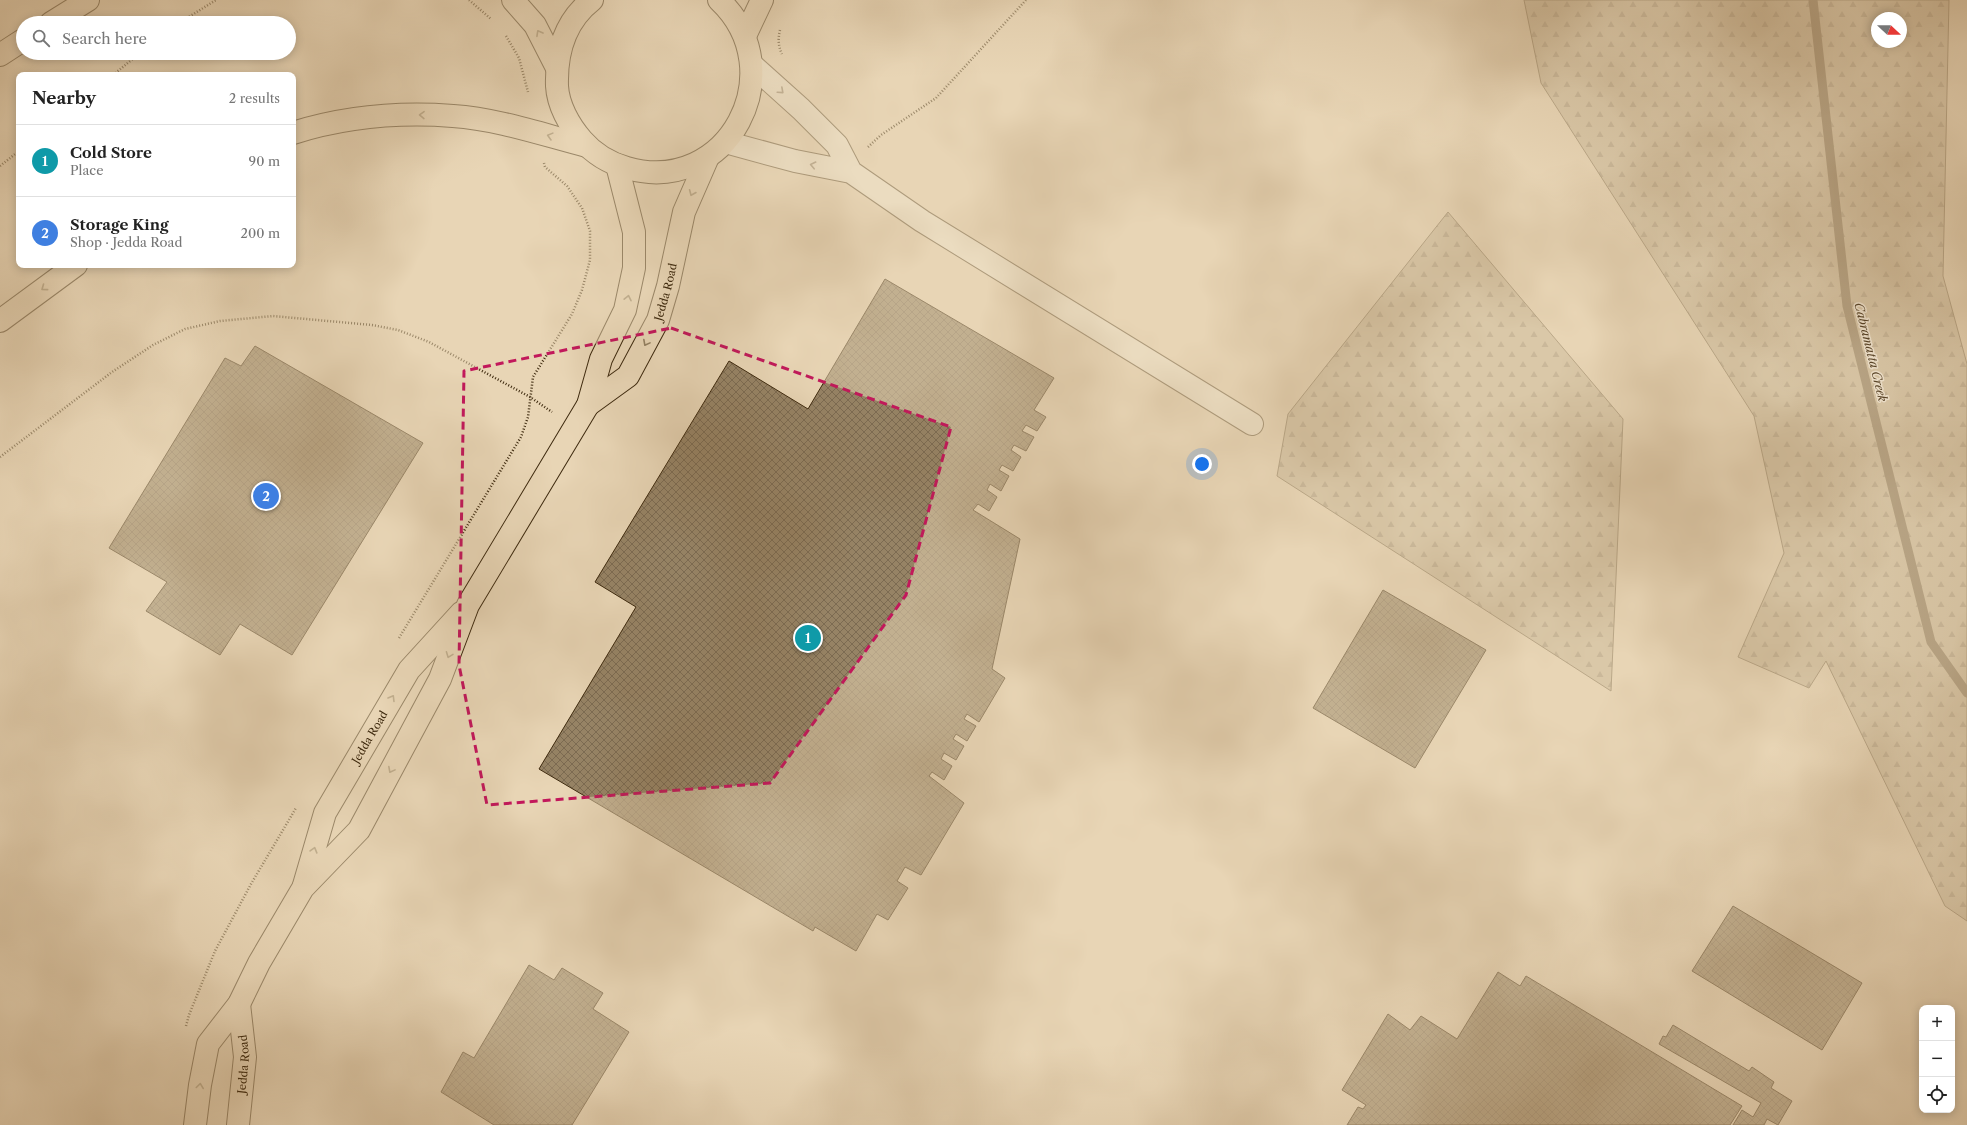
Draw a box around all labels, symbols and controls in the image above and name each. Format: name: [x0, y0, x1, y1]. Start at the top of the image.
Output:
north arrow: [1871, 12, 1907, 48]
search box: [16, 16, 296, 60]
icon: search: [30, 27, 52, 49]
text: Search here: [62, 29, 147, 48]
one-way arrow: [537, 29, 544, 37]
one-way arrow: [776, 86, 784, 94]
text: Nearby: [32, 88, 96, 108]
text: 2 results: [229, 90, 280, 106]
one-way arrow: [419, 111, 425, 119]
one-way arrow: [546, 133, 553, 141]
text: Cold Store: [70, 143, 152, 162]
text: 1: [42, 153, 48, 169]
text: 90 m: [249, 153, 280, 169]
one-way arrow: [809, 161, 816, 169]
text: Place: [70, 162, 103, 178]
one-way arrow: [689, 189, 697, 196]
text: Storage King: [70, 215, 169, 234]
text: 2: [41, 225, 49, 241]
text: 200 m: [240, 225, 280, 241]
text: Shop · Jedda Road: [70, 234, 182, 250]
street label: Jedda Road: [651, 262, 680, 324]
one-way arrow: [42, 283, 49, 290]
one-way arrow: [623, 295, 631, 301]
water label: Cabramatta Creek: [1851, 301, 1891, 404]
one-way arrow: [643, 338, 651, 346]
your location: [1192, 454, 1212, 474]
pin: 2: [253, 481, 279, 511]
pin: 1: [795, 623, 821, 653]
one-way arrow: [446, 651, 454, 658]
one-way arrow: [388, 695, 395, 702]
street label: Jedda Road: [348, 708, 391, 768]
one-way arrow: [388, 766, 395, 774]
one-way arrow: [309, 847, 318, 854]
map controls: [1919, 1005, 1955, 1113]
button: +: [1919, 1005, 1955, 1041]
street label: Jedda Road: [234, 1034, 252, 1096]
button: −: [1919, 1041, 1955, 1077]
button: locate: [1919, 1077, 1955, 1113]
one-way arrow: [195, 1083, 204, 1089]

